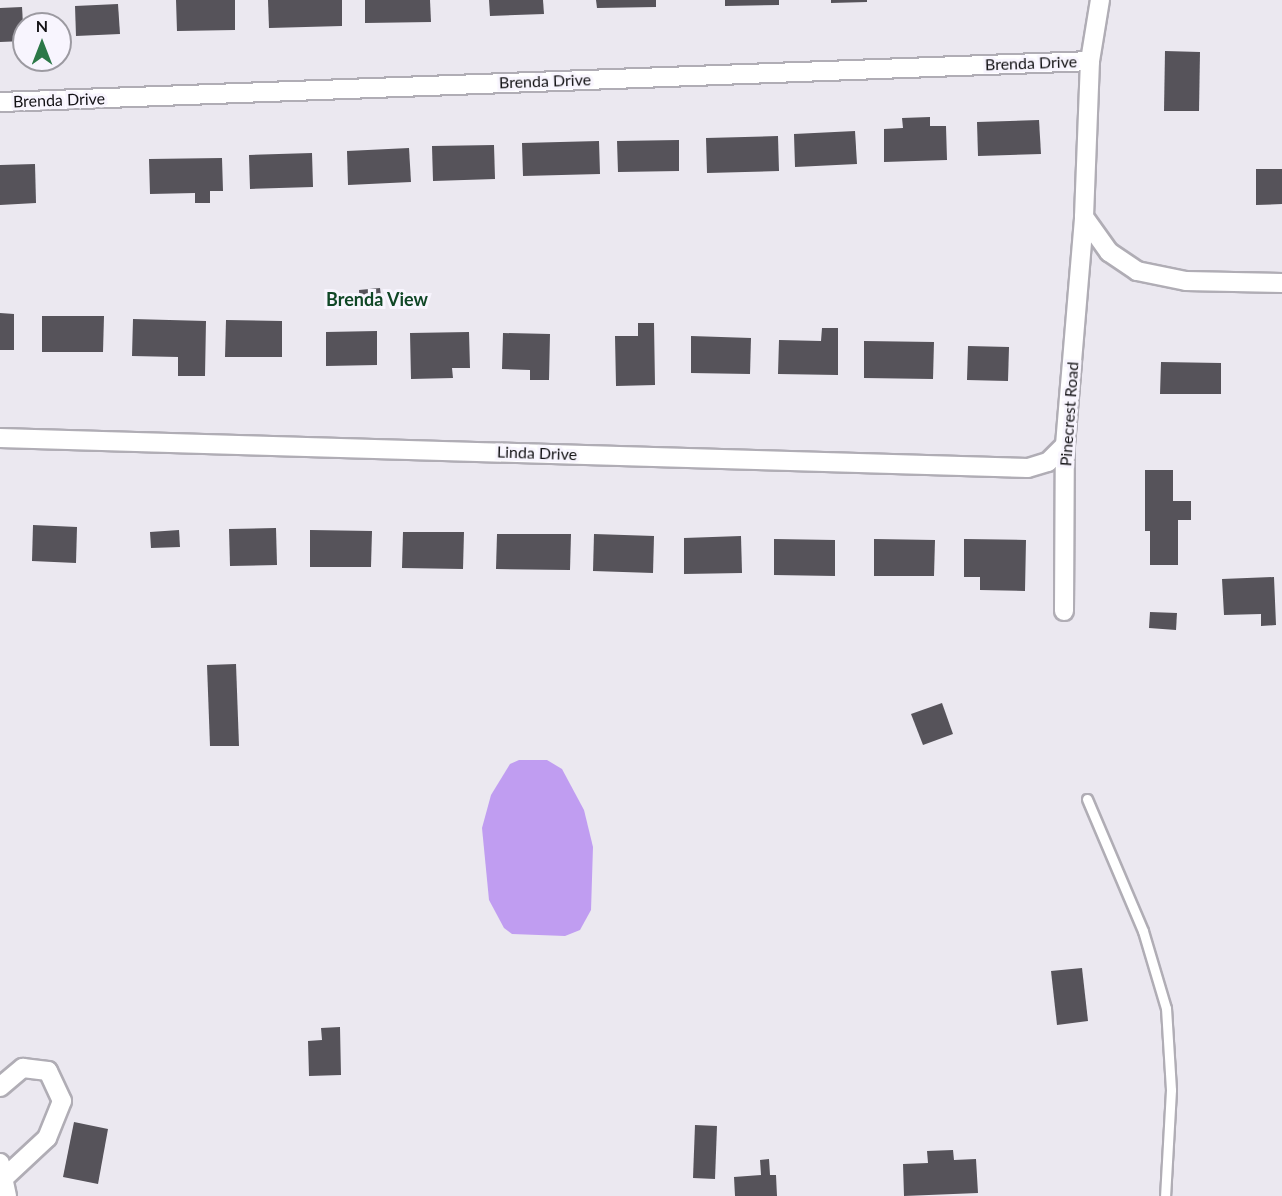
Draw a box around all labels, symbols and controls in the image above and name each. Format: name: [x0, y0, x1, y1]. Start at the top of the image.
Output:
north arrow: [12, 12, 72, 72]
text: N: [36, 16, 48, 35]
street label: Brenda Drive: [985, 52, 1077, 74]
street label: Brenda Drive: [499, 70, 591, 92]
street label: Brenda Drive: [13, 89, 105, 111]
district label: Brenda View: [326, 288, 428, 310]
street label: Pinecrest Road: [1056, 361, 1082, 467]
street label: Linda Drive: [497, 442, 577, 464]

